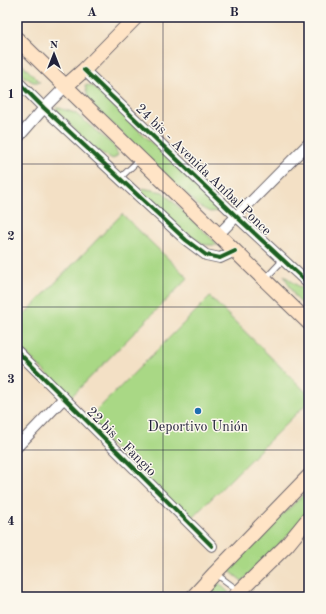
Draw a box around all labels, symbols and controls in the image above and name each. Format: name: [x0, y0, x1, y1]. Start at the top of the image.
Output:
text: A: [87, 6, 97, 19]
text: B: [229, 6, 239, 19]
north arrow: [34, 34, 74, 74]
text: N: [50, 40, 59, 51]
text: 1: [7, 88, 15, 101]
street label: 24 bis - Avenida Aníbal Ponce: [133, 101, 274, 238]
text: 2: [7, 230, 15, 243]
text: 3: [7, 373, 15, 386]
street label: 22 bis - Fangio: [84, 404, 159, 479]
marker: Deportivo Unión: [193, 406, 203, 416]
place label: Deportivo Unión: [148, 420, 249, 434]
text: 4: [7, 515, 15, 528]

